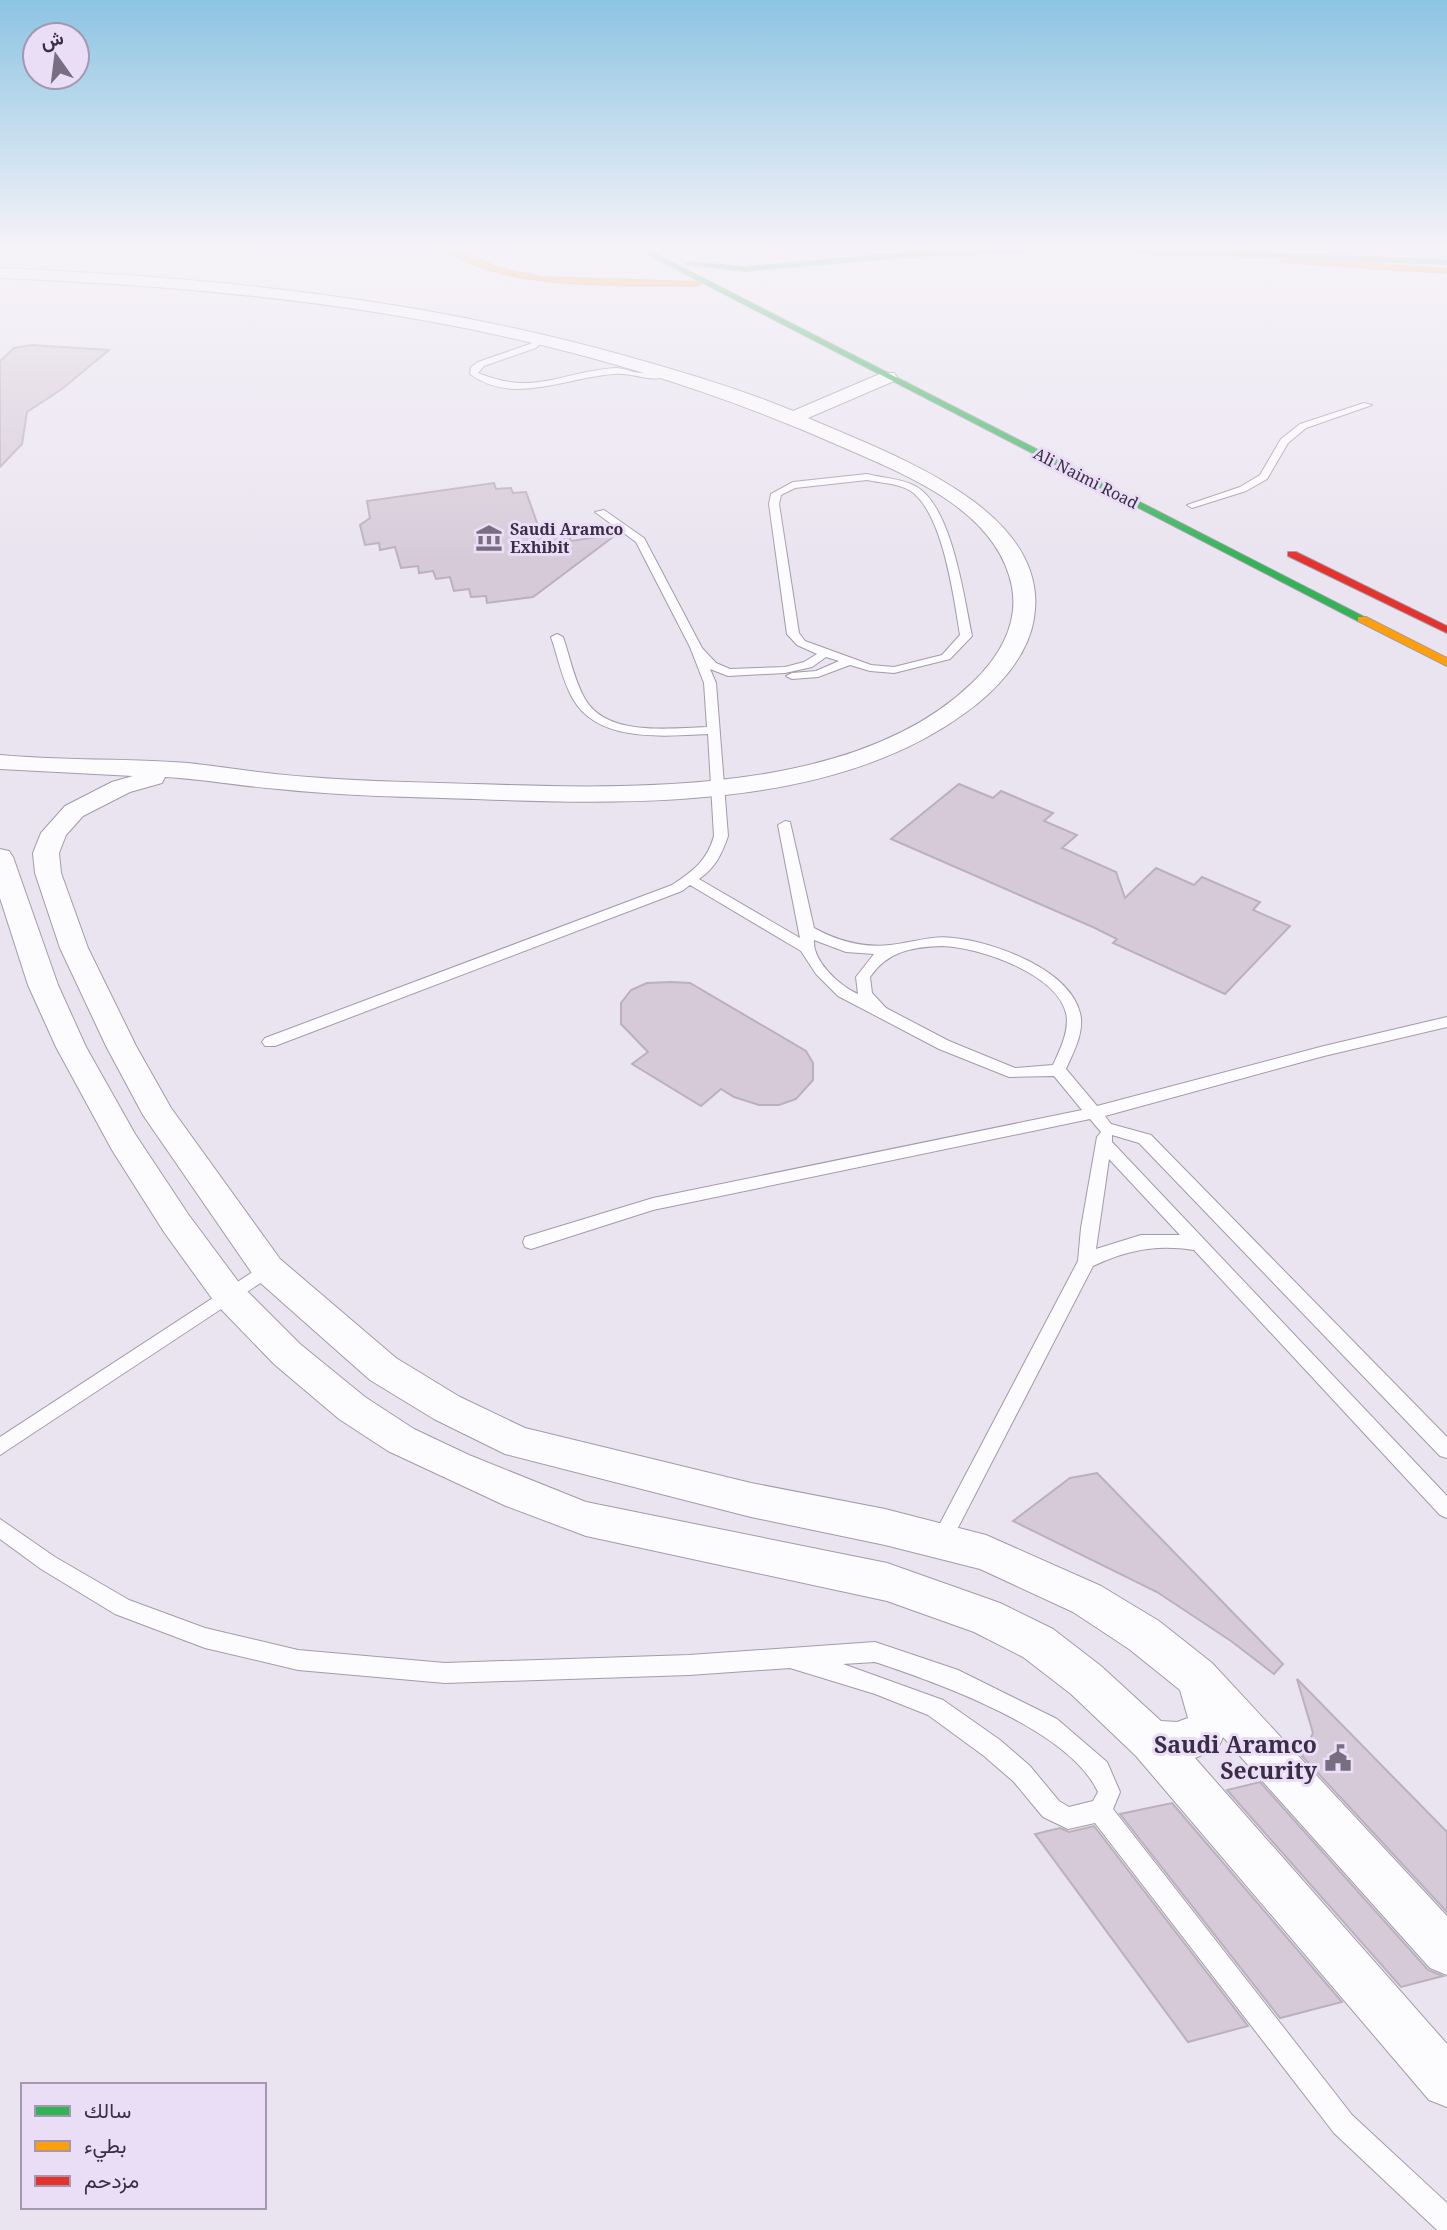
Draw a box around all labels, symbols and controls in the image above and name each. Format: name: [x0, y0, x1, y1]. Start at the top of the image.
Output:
north arrow: [21, 21, 91, 91]
text: ش: [38, 24, 66, 55]
street label: Ali Naimi Road: [1030, 442, 1142, 514]
place label: Saudi Aramco Exhibit: [510, 518, 624, 558]
museum icon: Saudi Aramco Exhibit: [474, 523, 504, 553]
place label: Saudi Aramco Security: [1154, 1728, 1318, 1786]
public building icon: Saudi Aramco Security: [1323, 1743, 1353, 1773]
legend: [21, 2083, 266, 2209]
text: سالك: [84, 2096, 131, 2124]
text: بطيء: [84, 2131, 127, 2163]
text: مزدحم: [84, 2166, 139, 2195]

